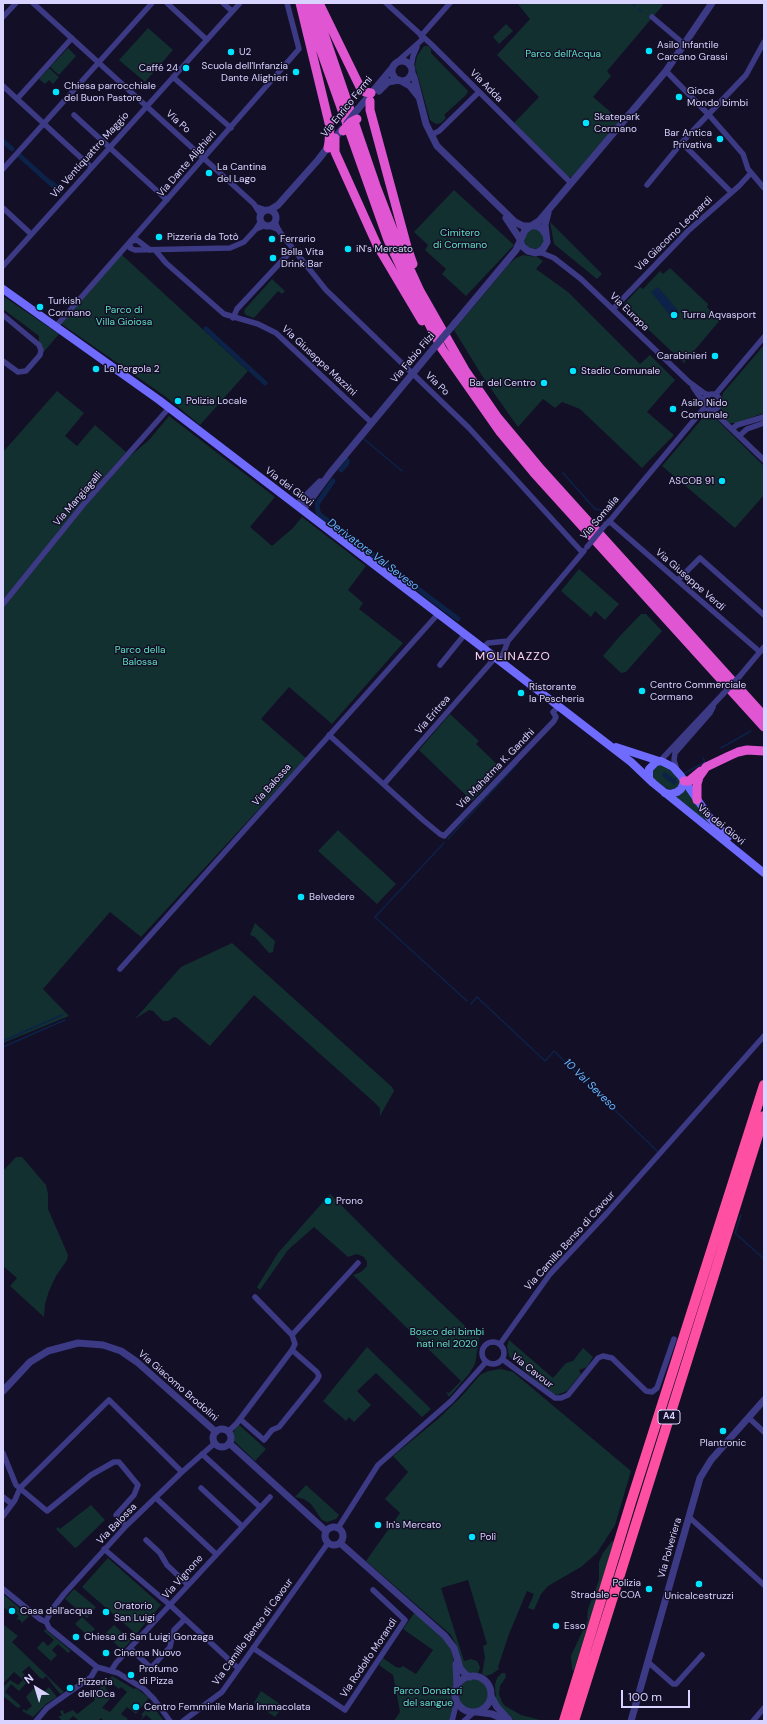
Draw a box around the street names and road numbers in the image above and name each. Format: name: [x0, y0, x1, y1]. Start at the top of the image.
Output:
street label: Via Adda: [467, 67, 505, 105]
street label: Via Enrico Fermi: [319, 74, 375, 140]
street label: Via Po: [163, 108, 193, 136]
street label: Via Ventiquattro Maggio: [48, 110, 132, 200]
street label: Via Dante Alighieri: [155, 128, 219, 200]
street label: Via Giacomo Leopardi: [633, 194, 715, 274]
street label: Via Europa: [607, 290, 651, 334]
street label: Via Giuseppe Mazzini: [279, 323, 359, 399]
street label: Via Fabio Filzi: [389, 330, 437, 386]
street label: Via Po: [423, 370, 451, 398]
street label: Via dei Giovi: [262, 465, 316, 509]
street label: Via Mangiagalli: [51, 469, 105, 529]
street label: Via Somalia: [578, 494, 622, 542]
street label: Via Giuseppe Verdi: [653, 546, 727, 614]
street label: Via Eritrea: [413, 693, 453, 737]
street label: Via Mahatma K. Gandhi: [455, 726, 537, 812]
street label: Via Balossa: [250, 762, 294, 808]
street label: Via dei Giovi: [695, 802, 747, 848]
street label: Via Camillo Benso di Cavour: [522, 1189, 618, 1293]
street label: Via Giacomo Brodolini: [135, 1348, 221, 1424]
street label: Via Cavour: [509, 1351, 555, 1391]
road number: A4: [658, 1410, 680, 1424]
street label: Via Balossa: [95, 1501, 139, 1547]
street label: Via Polveriera: [656, 1516, 684, 1580]
street label: Via Vignone: [160, 1553, 206, 1601]
street label: Via Camillo Benso di Cavour: [210, 1576, 296, 1688]
street label: Via Rodolfo Morandi: [338, 1616, 400, 1700]

